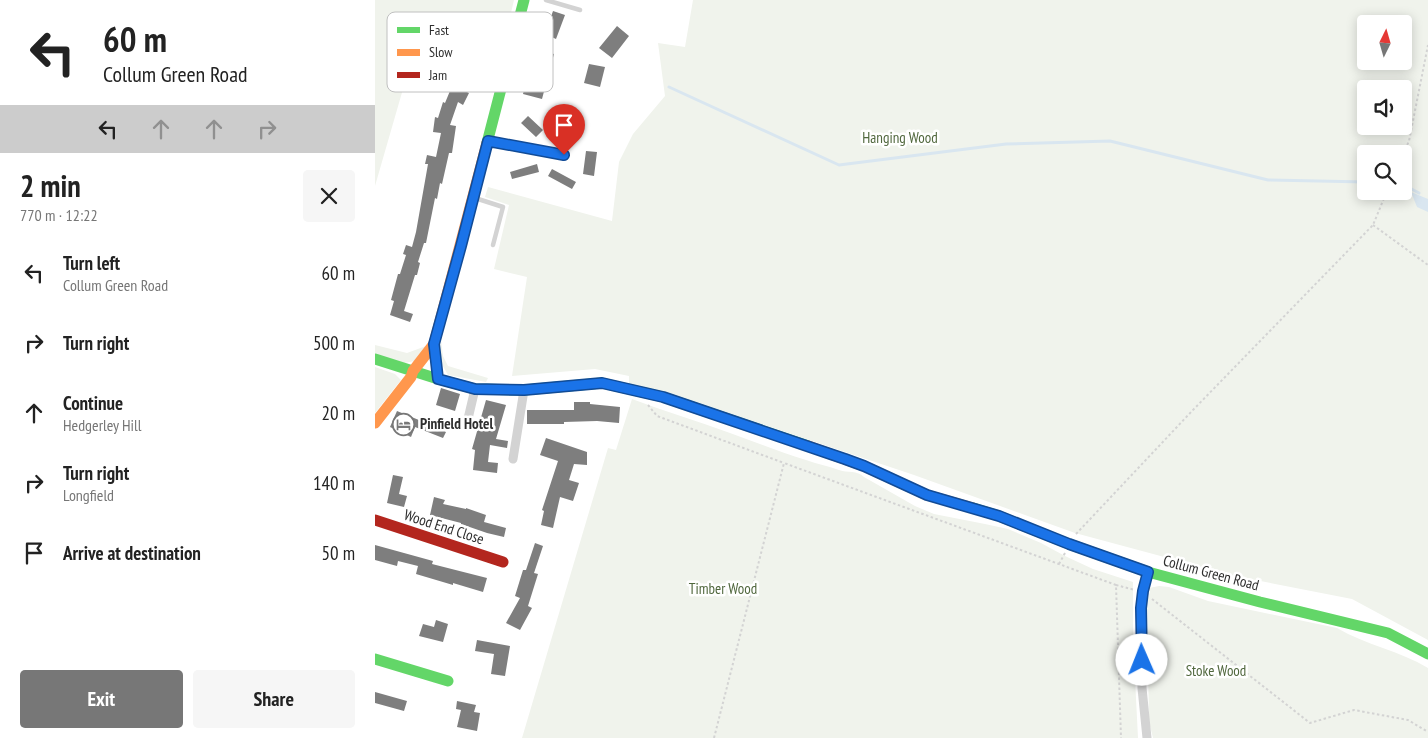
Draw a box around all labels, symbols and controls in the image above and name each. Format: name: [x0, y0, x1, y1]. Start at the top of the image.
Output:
legend: [387, 12, 553, 92]
north arrow: [1357, 15, 1413, 70]
map controls: [1357, 15, 1412, 200]
text: 60 m: [103, 16, 167, 62]
icon: left: [20, 20, 85, 85]
text: Fast: [429, 21, 449, 39]
text: Slow: [429, 43, 453, 61]
text: Collum Green Road: [103, 60, 247, 88]
text: Jam: [428, 66, 447, 84]
button: sound: [1357, 80, 1412, 135]
pin: [543, 104, 585, 155]
icon: arrive: [550, 111, 578, 139]
icon: left: [94, 115, 122, 143]
icon: ahead: [147, 115, 175, 143]
icon: ahead: [200, 115, 228, 143]
icon: right: [253, 115, 281, 143]
park label: Hanging Wood: [862, 128, 938, 147]
button: search: [1357, 145, 1412, 200]
text: 2 min: [20, 166, 81, 205]
button: close: [303, 170, 355, 222]
text: 770 m · 12:22: [20, 205, 98, 225]
text: Turn left: [63, 251, 120, 275]
icon: left: [20, 259, 48, 287]
text: 60 m: [322, 261, 355, 285]
text: Collum Green Road: [63, 275, 168, 295]
icon: right: [20, 329, 48, 357]
text: Turn right: [63, 331, 129, 355]
text: 500 m: [313, 331, 355, 355]
text: Continue: [63, 391, 123, 415]
icon: ahead: [20, 399, 48, 427]
text: 20 m: [322, 401, 355, 425]
hotel icon: Pinfield Hotel: [392, 412, 416, 436]
place label: Pinfield Hotel: [420, 414, 493, 433]
text: Hedgerley Hill: [63, 415, 142, 435]
text: Turn right: [63, 461, 129, 485]
icon: right: [20, 469, 48, 497]
text: 140 m: [313, 471, 355, 495]
text: Longfield: [63, 485, 114, 505]
street label: Wood End Close: [402, 505, 487, 548]
icon: arrive: [20, 539, 48, 567]
text: Arrive at destination: [63, 541, 201, 565]
text: 50 m: [322, 541, 355, 565]
street label: Collum Green Road: [1161, 551, 1261, 594]
park label: Timber Wood: [689, 579, 757, 598]
position arrow: [1115, 633, 1167, 685]
park label: Stoke Wood: [1186, 661, 1246, 680]
button: Exit: [20, 670, 183, 728]
button: Share: [193, 670, 355, 728]

